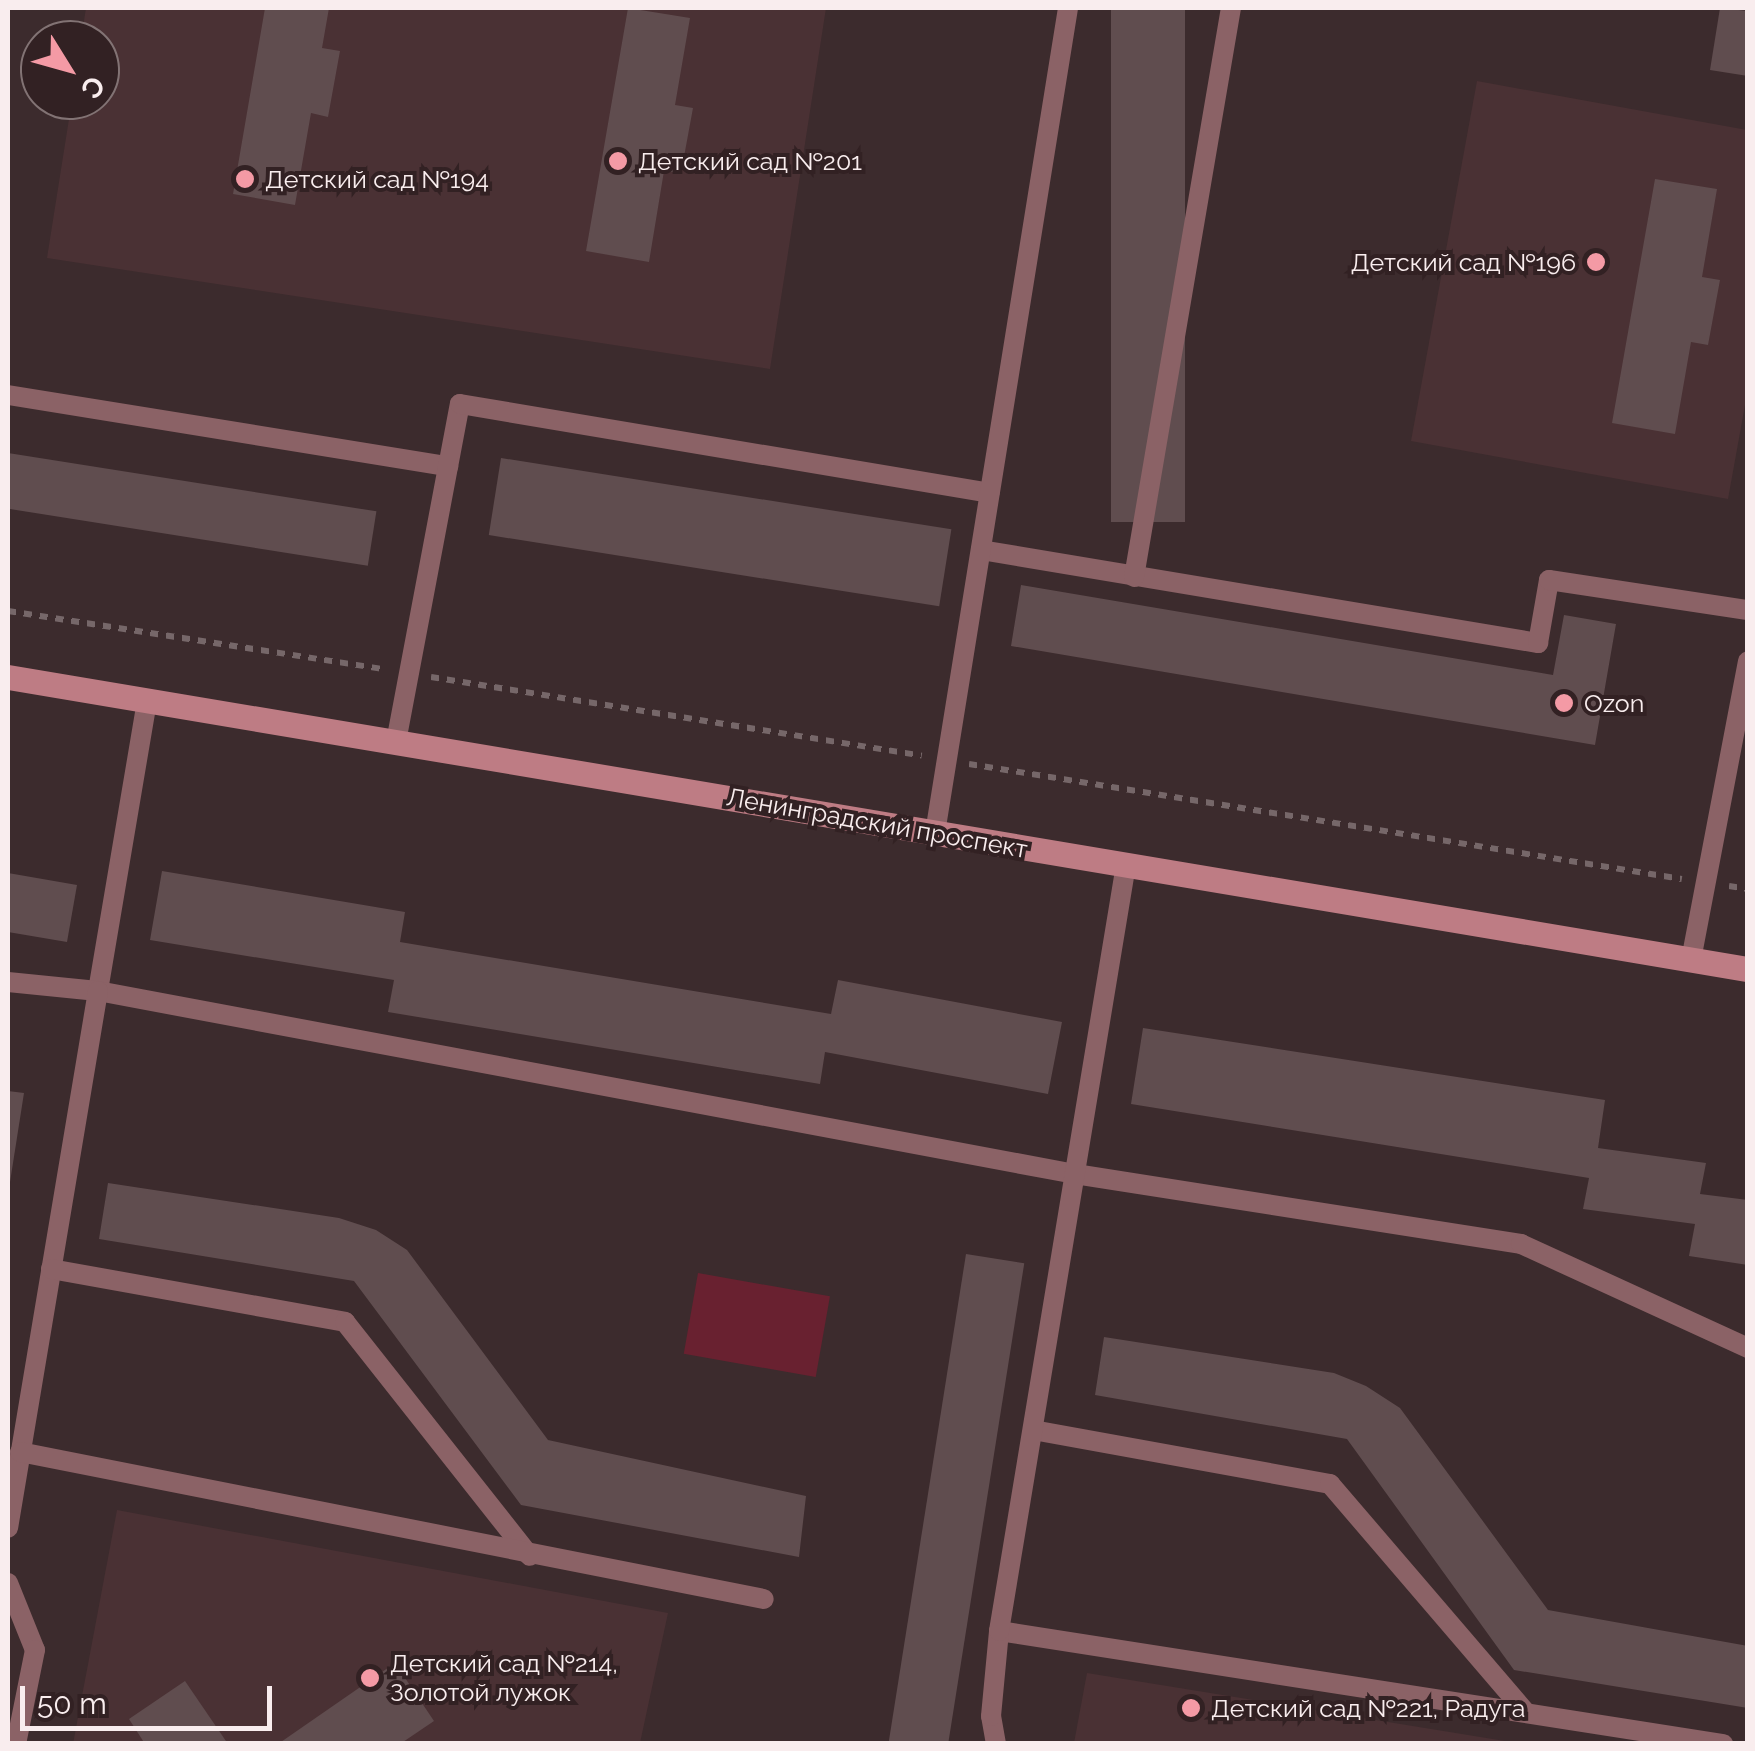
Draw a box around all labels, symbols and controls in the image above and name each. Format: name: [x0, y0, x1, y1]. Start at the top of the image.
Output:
north arrow: [20, 20, 120, 120]
text: С: [74, 70, 112, 105]
place label: Детский сад №201: [638, 146, 862, 176]
marker: Детский сад №201: [607, 150, 629, 172]
place label: Детский сад №194: [265, 164, 489, 194]
marker: Детский сад №194: [234, 168, 256, 190]
place label: Детский сад №196: [1351, 247, 1576, 277]
marker: Детский сад №196: [1585, 251, 1607, 273]
place label: Ozon: [1584, 688, 1644, 718]
marker: Ozon: [1553, 692, 1575, 714]
street label: Ленинградский проспект: [724, 782, 1030, 864]
place label: Детский сад №214, Золотой лужок: [390, 1649, 618, 1708]
scale bar: [25, 1666, 278, 1728]
marker: Детский сад №214, Золотой лужок: [359, 1667, 381, 1689]
text: 50 m: [37, 1686, 107, 1721]
place label: Детский сад №221, Радуга: [1211, 1693, 1525, 1723]
marker: Детский сад №221, Радуга: [1180, 1697, 1202, 1719]

